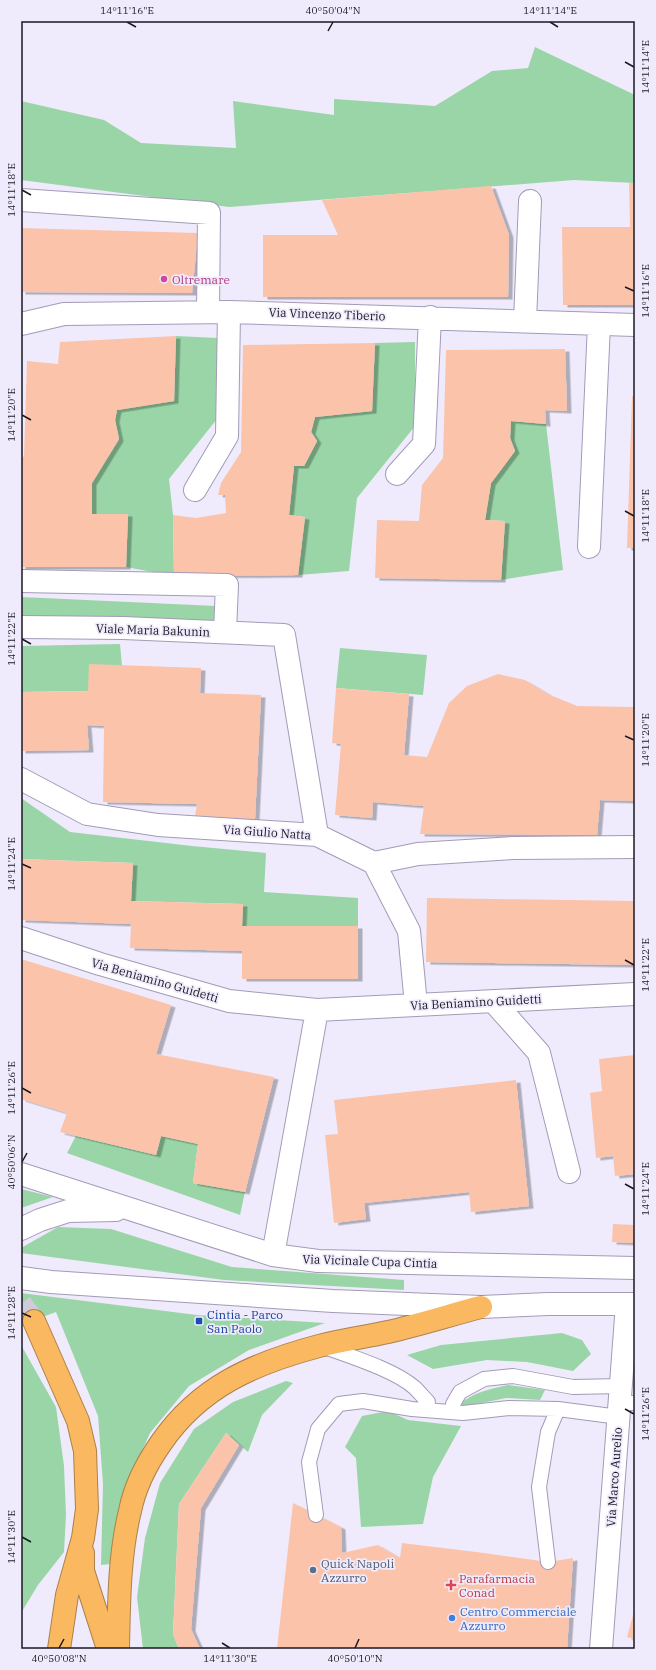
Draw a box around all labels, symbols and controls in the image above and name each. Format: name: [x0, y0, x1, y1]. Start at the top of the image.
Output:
text: 14°11'16"E: [100, 4, 154, 17]
text: 40°50'04"N: [306, 4, 361, 17]
text: 14°11'14"E: [523, 4, 577, 17]
text: 14°11'14"E: [639, 40, 652, 94]
text: 14°11'18"E: [5, 163, 18, 217]
text: 14°11'16"E: [639, 264, 652, 318]
place label: Oltremare: [172, 272, 230, 287]
marker: Oltremare: [159, 274, 169, 284]
street label: Via Vincenzo Tiberio: [268, 304, 386, 324]
text: 14°11'20"E: [5, 388, 18, 442]
text: 14°11'18"E: [639, 489, 652, 543]
text: 14°11'22"E: [5, 612, 18, 666]
street label: Viale Maria Bakunin: [96, 621, 211, 640]
text: 14°11'20"E: [639, 713, 652, 767]
street label: Via Giulio Natta: [222, 821, 312, 843]
text: 14°11'24"E: [5, 837, 18, 891]
text: 14°11'22"E: [639, 938, 652, 992]
street label: Via Beniamino Guidetti: [90, 955, 220, 1005]
street label: Via Beniamino Guidetti: [410, 991, 542, 1013]
text: 14°11'26"E: [5, 1061, 18, 1115]
text: 40°50'06"N: [5, 1134, 18, 1190]
text: 14°11'24"E: [639, 1162, 652, 1216]
street label: Via Vicinale Cupa Cintia: [302, 1251, 438, 1271]
text: 14°11'28"E: [5, 1286, 18, 1340]
place label: Cintia - Parco San Paolo: [207, 1307, 283, 1336]
marker: Cintia - Parco San Paolo: [194, 1316, 204, 1326]
text: 14°11'26"E: [639, 1387, 652, 1441]
street label: Via Marco Aurelio: [603, 1426, 625, 1527]
text: 14°11'30"E: [5, 1510, 18, 1564]
place label: Quick Napoli Azzurro: [321, 1556, 394, 1585]
marker: Quick Napoli Azzurro: [308, 1565, 318, 1575]
place label: Parafarmacia Conad: [459, 1571, 536, 1600]
marker: Parafarmacia Conad: [446, 1580, 456, 1590]
place label: Centro Commerciale Azzurro: [460, 1604, 577, 1633]
marker: Centro Commerciale Azzurro: [447, 1613, 457, 1623]
text: 40°50'08"N: [32, 1652, 87, 1665]
text: 14°11'30"E: [203, 1652, 257, 1665]
text: 40°50'10"N: [328, 1652, 383, 1665]

